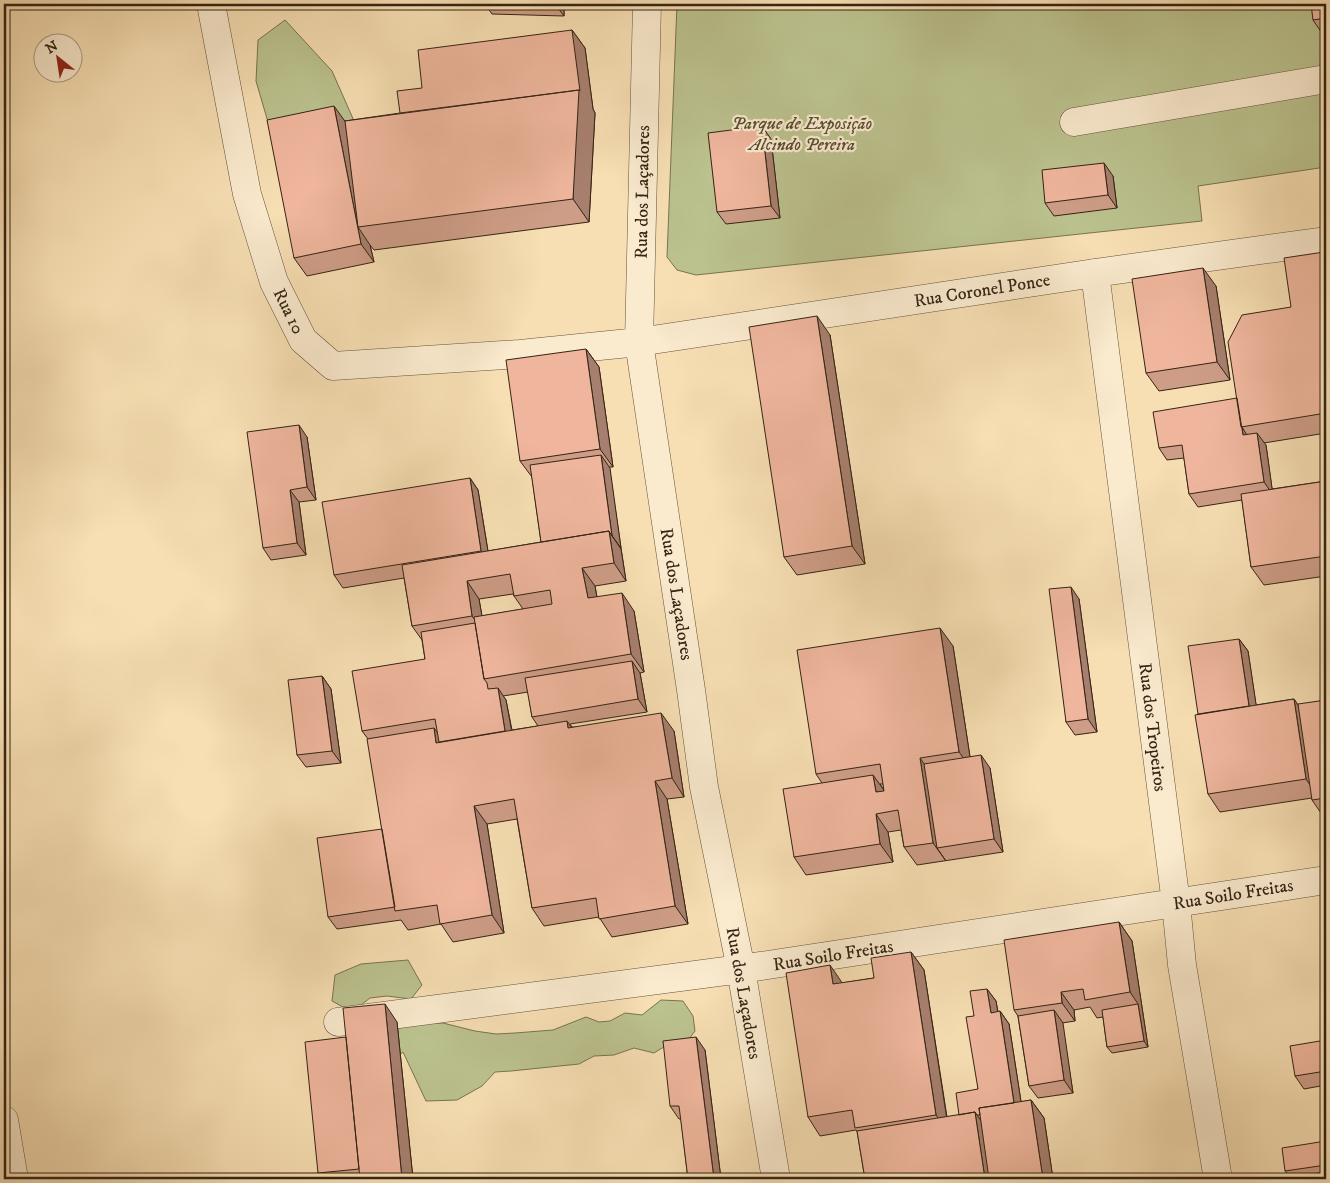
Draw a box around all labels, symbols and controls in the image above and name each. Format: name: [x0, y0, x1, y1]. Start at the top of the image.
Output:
north arrow: [32, 32, 82, 82]
text: N: [43, 37, 62, 58]
park label: Parque de Exposição Alcindo Pereira: [732, 113, 873, 156]
street label: Rua dos Laçadores: [631, 125, 655, 259]
street label: Rua Coronel Ponce: [912, 269, 1052, 313]
street label: Rua 10: [268, 285, 309, 338]
street label: Rua dos Laçadores: [655, 526, 697, 662]
street label: Rua dos Tropeiros: [1133, 661, 1171, 793]
street label: Rua Soilo Freitas: [1172, 875, 1295, 915]
street label: Rua dos Laçadores: [721, 925, 765, 1061]
street label: Rua Soilo Freitas: [772, 936, 895, 976]

